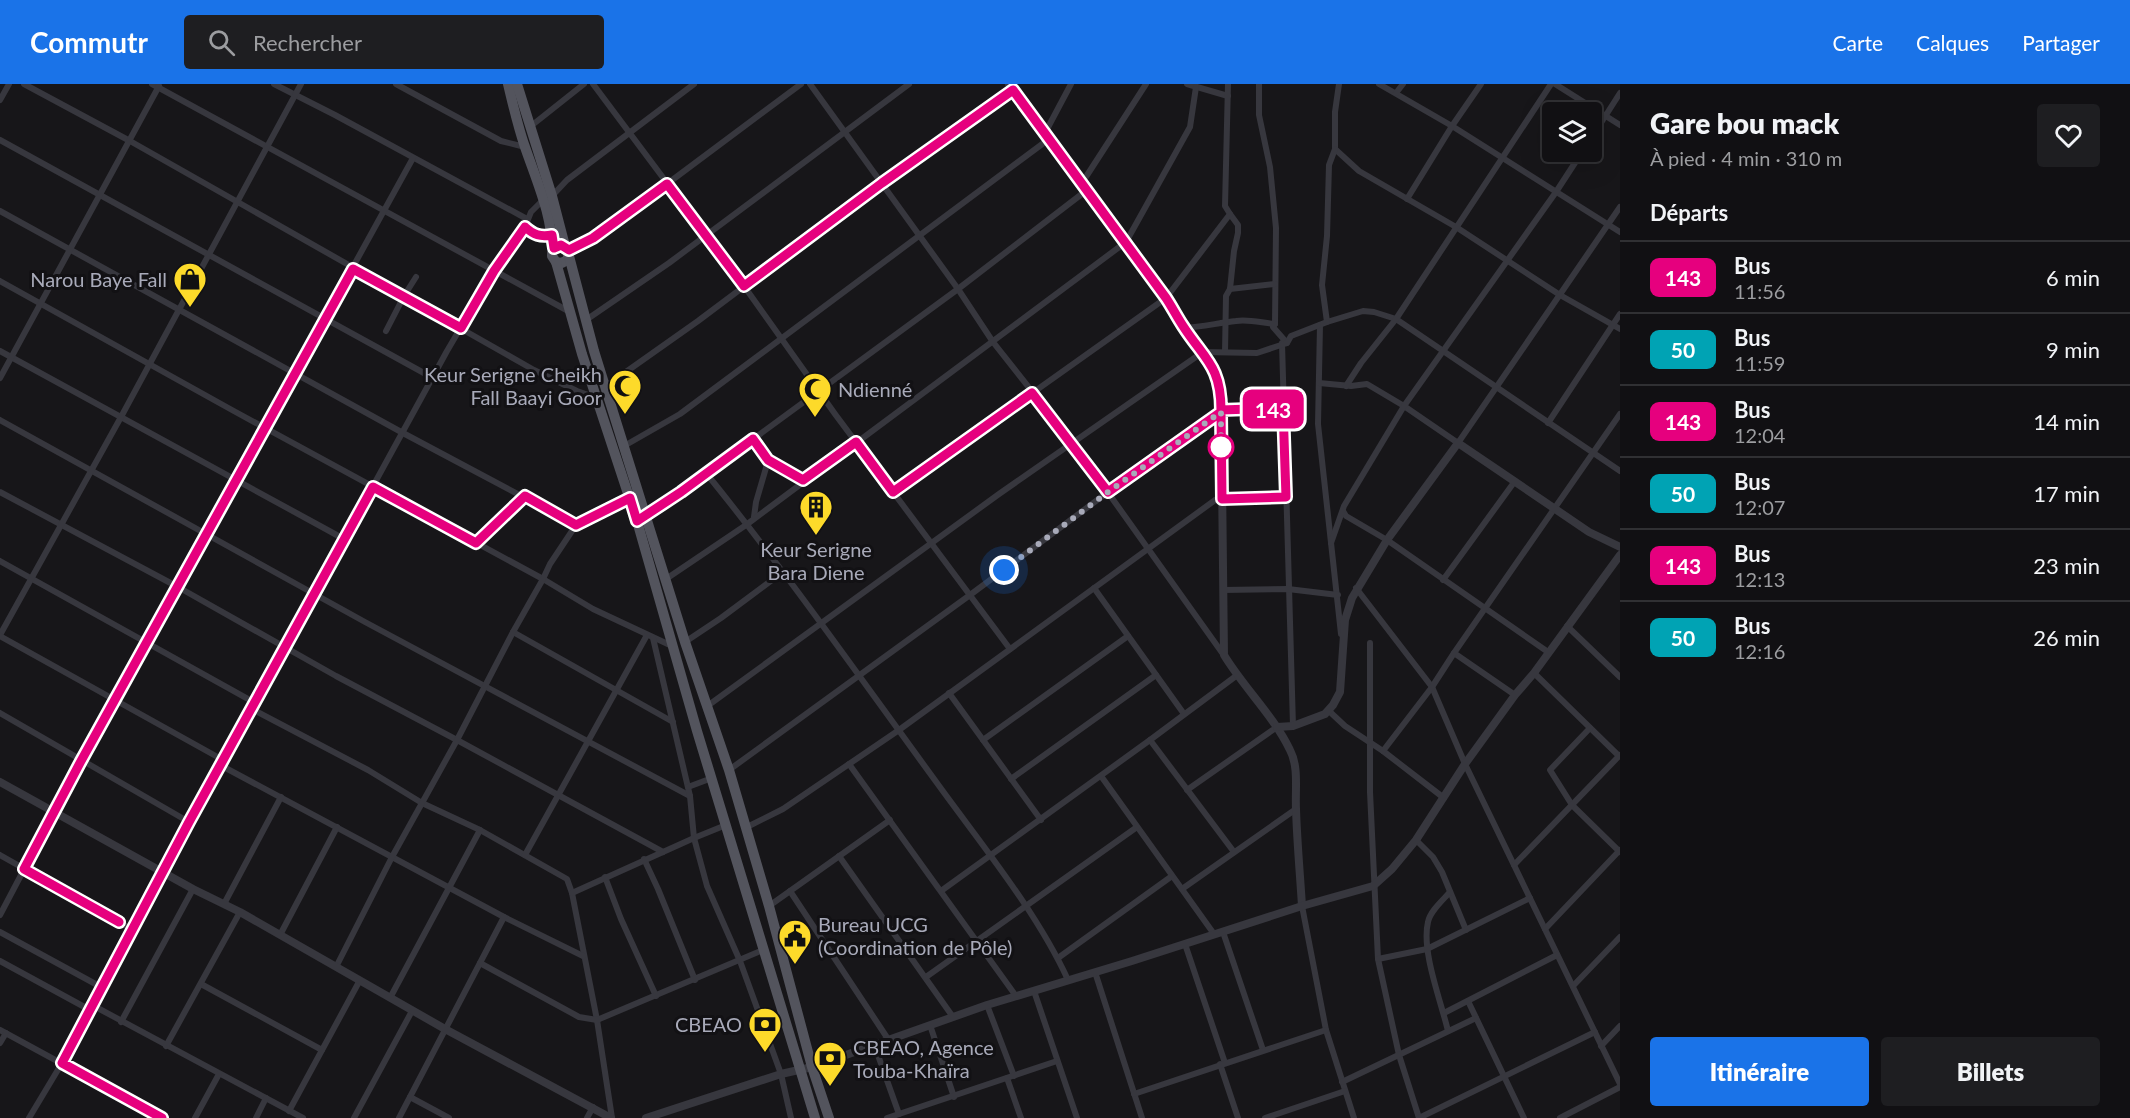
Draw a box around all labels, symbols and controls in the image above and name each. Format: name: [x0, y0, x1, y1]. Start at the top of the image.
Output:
search box: [184, 15, 604, 69]
text: Commutr: [30, 25, 148, 59]
icon: search: [205, 26, 238, 59]
text: Rechercher: [253, 29, 362, 56]
text: Carte: [1832, 30, 1883, 55]
text: Calques: [1916, 30, 1989, 55]
text: Partager: [2022, 30, 2100, 55]
map controls: [1542, 102, 1602, 162]
button: layers: [1542, 102, 1602, 162]
button: heart: [2037, 104, 2100, 167]
text: Gare bou mack: [1650, 106, 1839, 140]
text: À pied · 4 min · 310 m: [1650, 146, 1842, 170]
text: Départs: [1650, 199, 1728, 226]
text: Bus: [1734, 252, 1770, 279]
shop icon: Narou Baye Fall: [172, 261, 208, 308]
text: 6 min: [2046, 264, 2100, 291]
text: 143: [1665, 265, 1701, 290]
place label: Narou Baye Fall: [30, 267, 167, 291]
text: 11:56: [1734, 279, 1785, 303]
text: Bus: [1734, 324, 1770, 351]
text: 9 min: [2046, 336, 2100, 363]
text: 50: [1671, 337, 1695, 362]
text: 11:59: [1734, 351, 1785, 375]
place label: Keur Serigne Cheikh Fall Baayi Goor: [424, 362, 603, 409]
mosque icon: Keur Serigne Cheikh Fall Baayi Goor: [607, 368, 643, 415]
mosque icon: Ndienné: [797, 371, 833, 418]
place label: Ndienné: [838, 377, 912, 401]
line badge: 143: [1238, 390, 1308, 428]
text: Bus: [1734, 396, 1770, 423]
text: 143: [1255, 397, 1291, 422]
text: 14 min: [2033, 408, 2100, 435]
text: 143: [1665, 409, 1701, 434]
text: 12:04: [1734, 423, 1785, 447]
unlabelled marker: [1208, 434, 1234, 460]
text: Bus: [1734, 468, 1770, 495]
text: 17 min: [2033, 480, 2100, 507]
text: 50: [1671, 481, 1695, 506]
building icon: Keur Serigne Bara Diene: [798, 489, 834, 536]
text: 12:07: [1734, 495, 1785, 519]
place label: Keur Serigne Bara Diene: [760, 537, 872, 584]
text: Bus: [1734, 540, 1770, 567]
text: 23 min: [2033, 552, 2100, 579]
text: 143: [1665, 553, 1701, 578]
your location: [989, 555, 1019, 585]
text: 12:13: [1734, 567, 1785, 591]
text: Bus: [1734, 612, 1770, 639]
text: 26 min: [2033, 624, 2100, 651]
text: 50: [1671, 625, 1695, 650]
text: 12:16: [1734, 639, 1785, 663]
place label: Bureau UCG (Coordination de Pôle): [818, 912, 1012, 959]
public building icon: Bureau UCG (Coordination de Pôle): [777, 918, 813, 965]
bank icon: CBEAO: [747, 1006, 783, 1053]
place label: CBEAO: [675, 1012, 742, 1036]
place label: CBEAO, Agence Touba-Khaïra: [853, 1035, 994, 1082]
button: Itinéraire: [1650, 1037, 1869, 1106]
button: Billets: [1881, 1037, 2100, 1106]
bank icon: CBEAO, Agence Touba-Khaïra: [812, 1040, 848, 1087]

